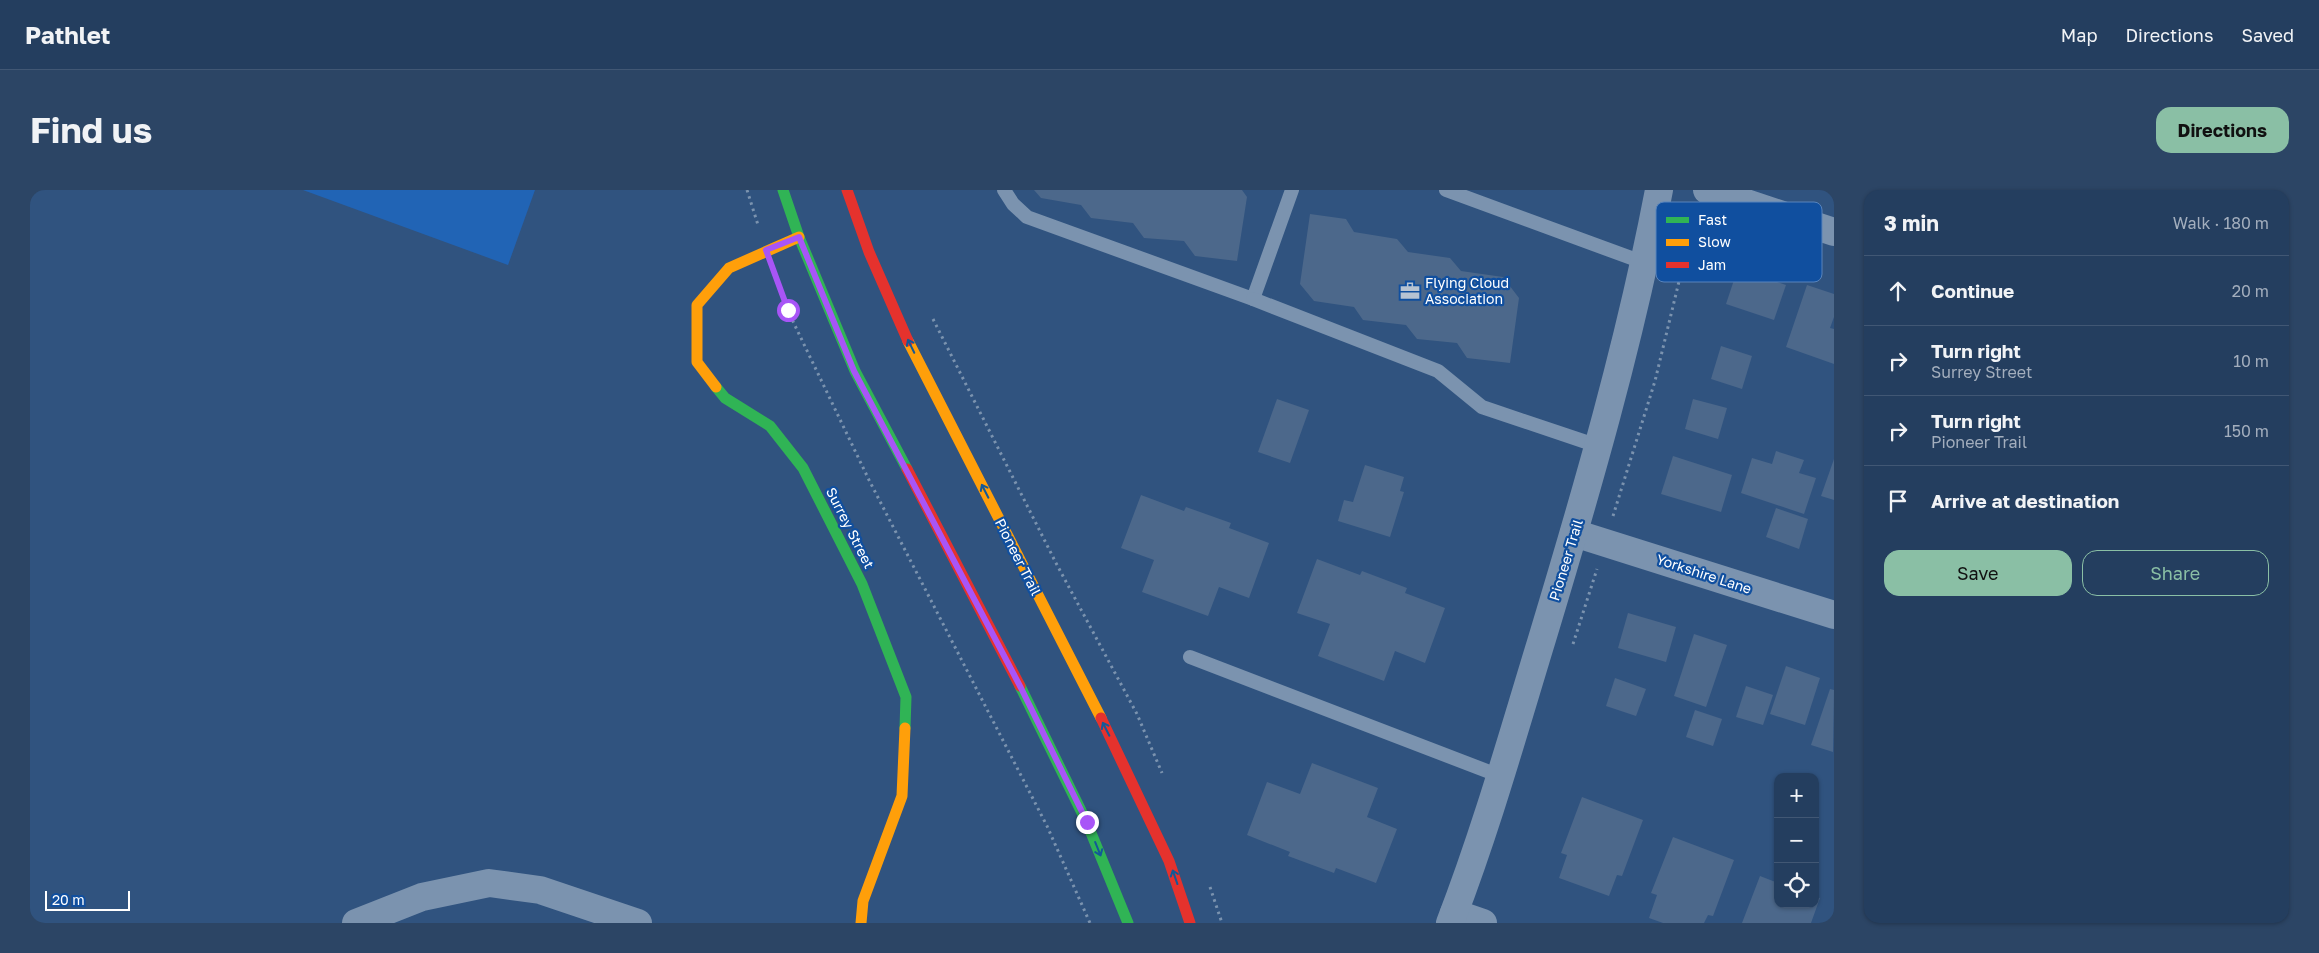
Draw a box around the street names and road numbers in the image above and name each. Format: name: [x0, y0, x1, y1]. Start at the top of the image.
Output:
street label: Surrey Street: [823, 484, 878, 571]
street label: Pioneer Trail: [992, 515, 1045, 598]
street label: Pioneer Trail: [1545, 517, 1586, 603]
street label: Yorkshire Lane: [1654, 550, 1754, 597]

